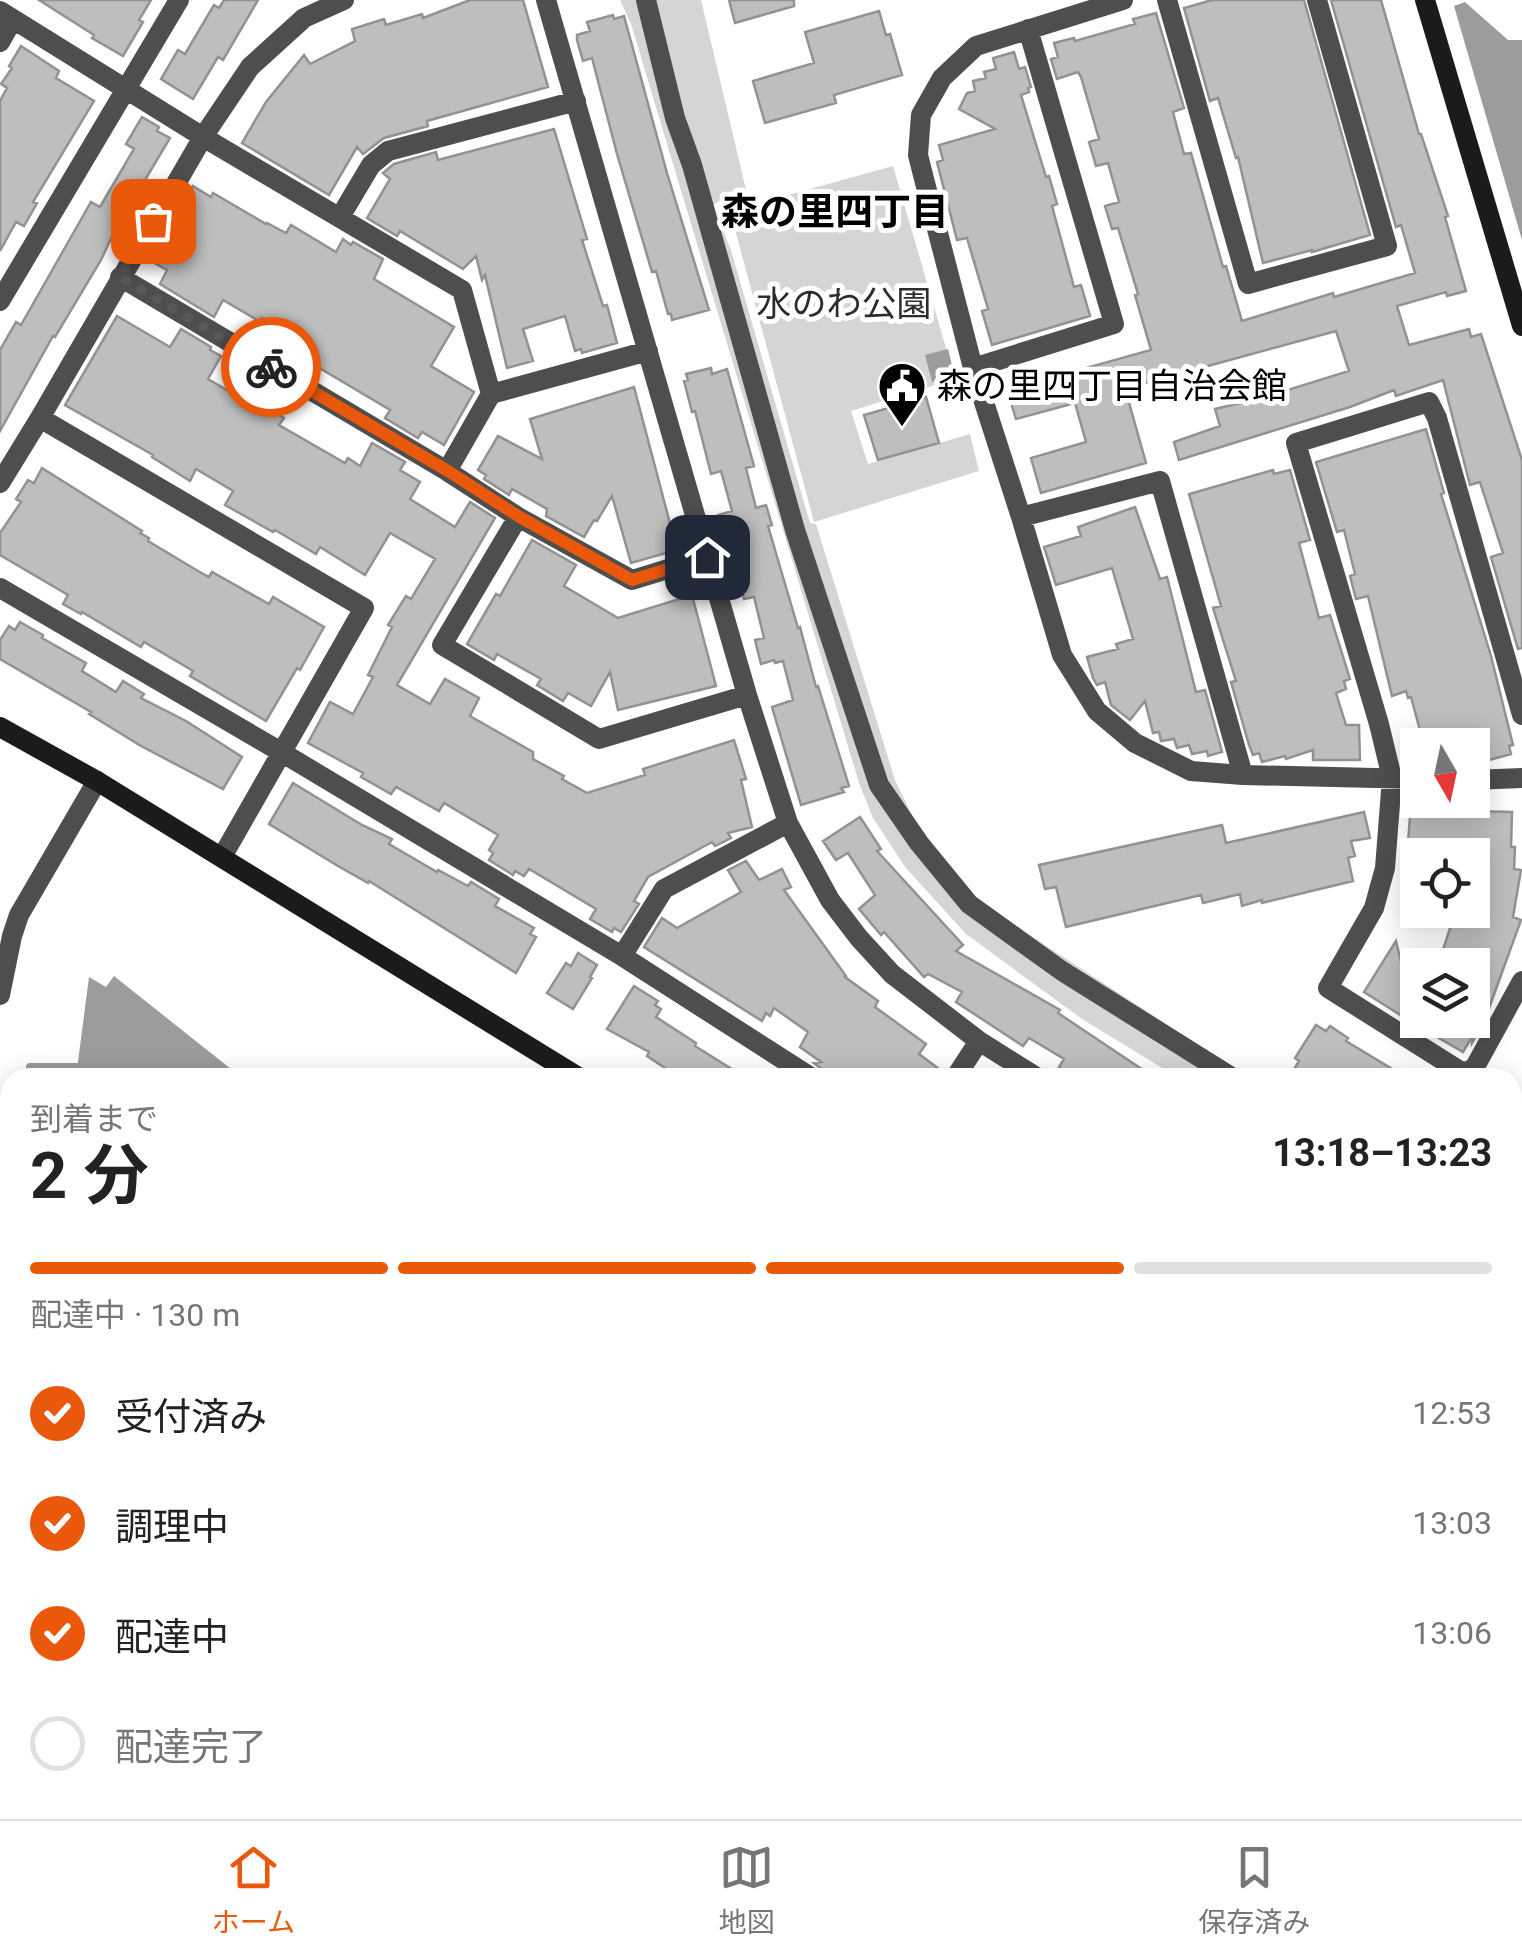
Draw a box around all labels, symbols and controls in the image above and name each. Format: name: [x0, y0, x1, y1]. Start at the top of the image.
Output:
pin: [111, 179, 196, 264]
district label: 森の里四丁目: [721, 190, 949, 234]
icon: bag: [126, 194, 181, 249]
park label: 水のわ公園: [756, 284, 932, 325]
courier: [221, 317, 321, 417]
icon: bike: [244, 340, 299, 395]
public building icon: 森の里四丁目自治会館: [876, 360, 928, 428]
place label: 森の里四丁目自治会館: [937, 366, 1287, 407]
pin: [665, 515, 750, 600]
icon: home: [680, 530, 735, 585]
north arrow: [1400, 728, 1490, 818]
map controls: [1400, 728, 1490, 1038]
button: locate: [1400, 838, 1490, 928]
button: layers: [1400, 948, 1490, 1038]
text: 到着まで: [30, 1100, 158, 1138]
text: 13:18–13:23: [1272, 1131, 1492, 1175]
text: 2 分: [30, 1138, 148, 1214]
text: 配達中 · 130 m: [30, 1296, 240, 1334]
icon: check: [30, 1386, 85, 1441]
text: 12:53: [1412, 1394, 1492, 1432]
text: 受付済み: [115, 1395, 267, 1439]
icon: check: [30, 1496, 85, 1551]
text: 13:03: [1412, 1504, 1492, 1542]
text: 調理中: [115, 1505, 229, 1549]
icon: check: [30, 1606, 85, 1661]
text: 13:06: [1412, 1614, 1492, 1652]
text: 配達中: [115, 1615, 229, 1659]
text: 配達完了: [115, 1725, 267, 1769]
tab: ホーム: [212, 1840, 295, 1940]
tab: 地図: [719, 1840, 775, 1940]
tab: 保存済み: [1198, 1840, 1310, 1940]

